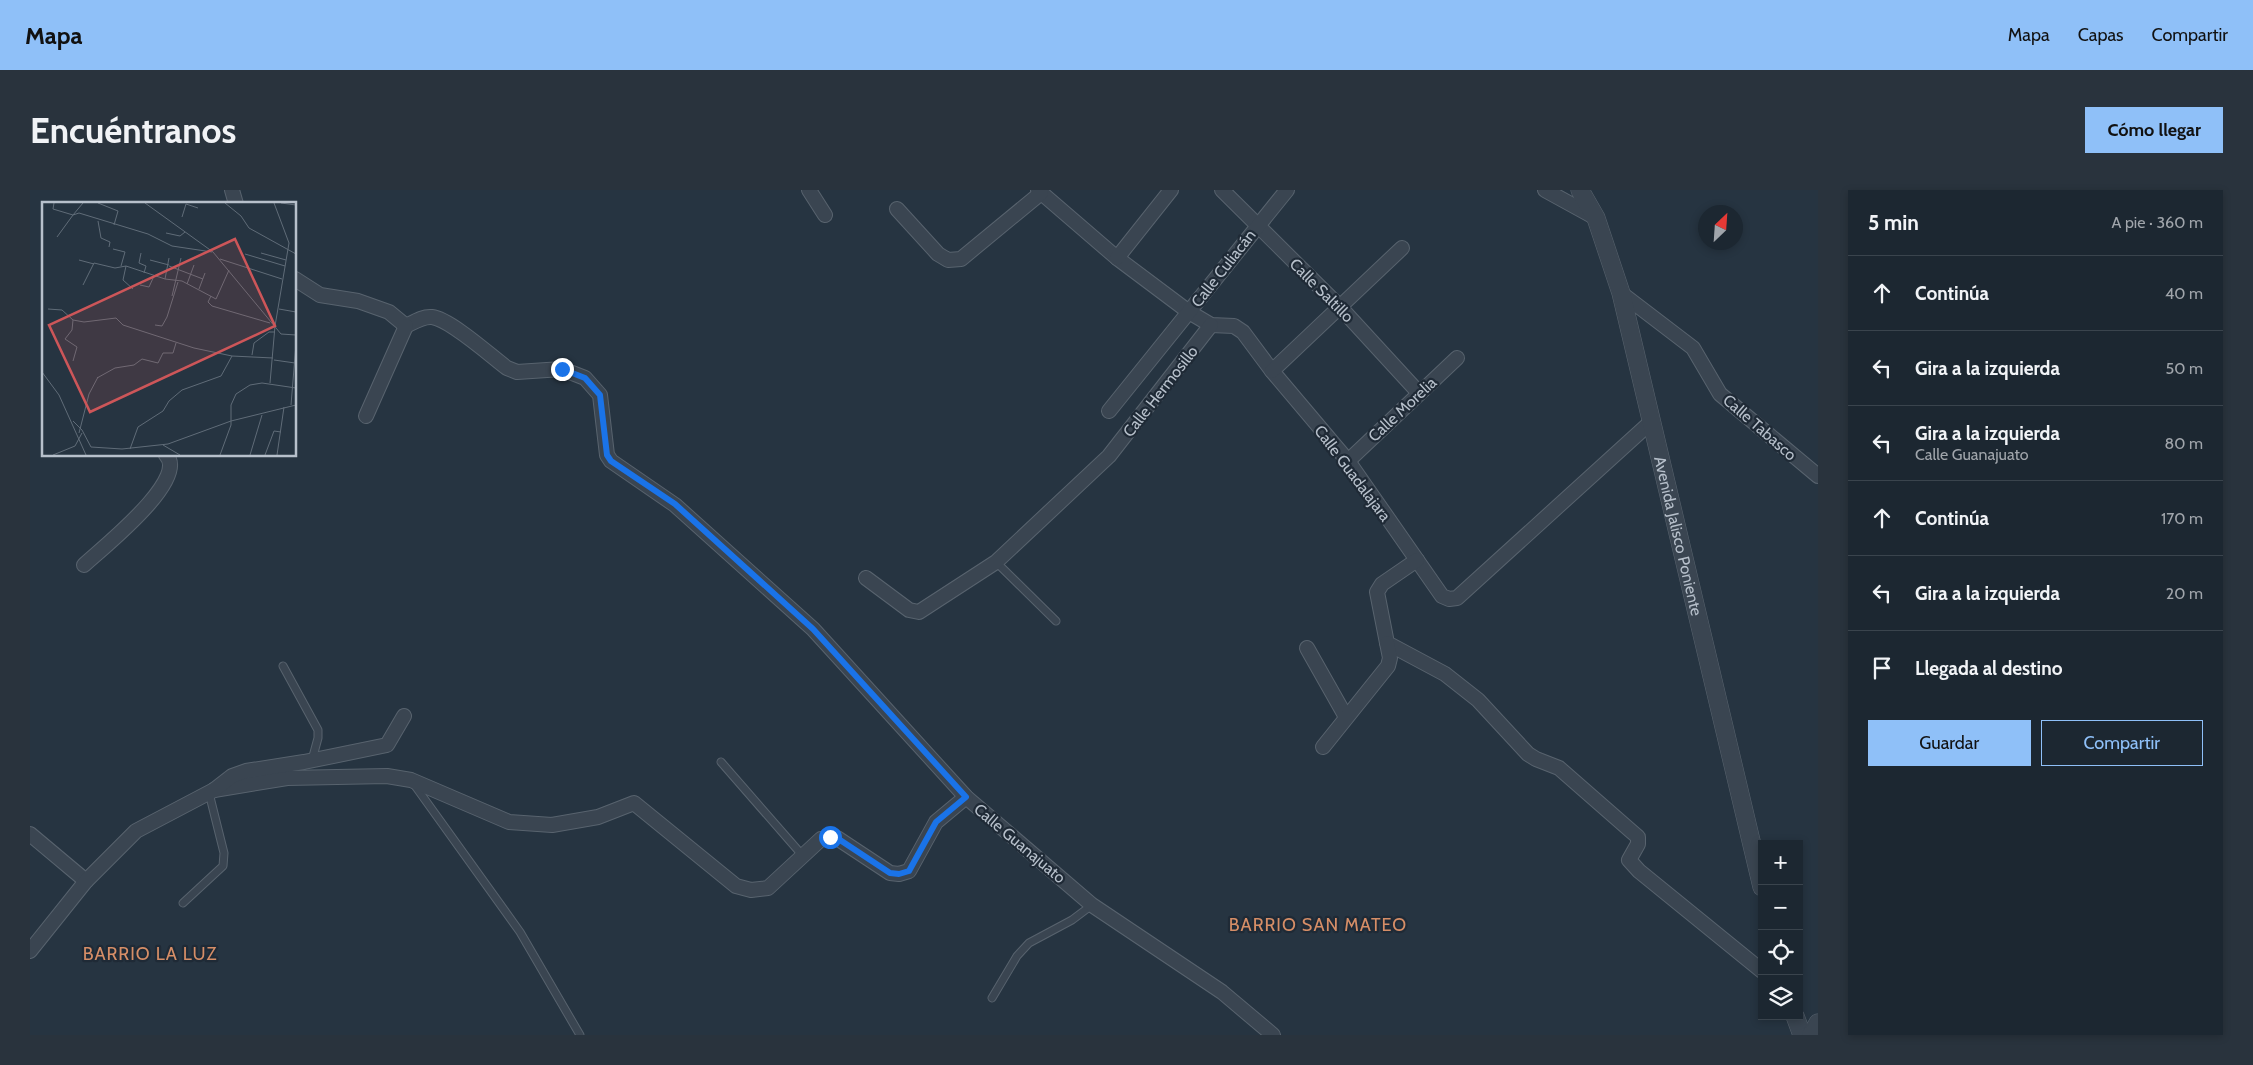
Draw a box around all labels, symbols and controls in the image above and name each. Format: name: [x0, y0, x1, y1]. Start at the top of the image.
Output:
text: Mapa: [25, 21, 82, 50]
text: Mapa: [2008, 24, 2050, 46]
text: Capas: [2078, 24, 2124, 46]
text: Compartir: [2152, 24, 2228, 46]
button: Cómo llegar: [2085, 107, 2223, 153]
text: Encuéntranos: [30, 109, 236, 152]
inset map: [42, 202, 296, 456]
north arrow: [1698, 205, 1743, 250]
text: 5 min: [1868, 210, 1919, 235]
text: A pie · 360 m: [2111, 213, 2203, 232]
street label: Calle Culiacán: [1187, 226, 1260, 311]
street label: Calle Saltillo: [1286, 254, 1358, 326]
icon: ahead: [1868, 279, 1896, 307]
text: Continúa: [1915, 282, 1989, 305]
text: 40 m: [2165, 284, 2203, 303]
street label: Calle Hermosillo: [1119, 342, 1202, 441]
icon: left: [1868, 354, 1896, 382]
text: Gira a la izquierda: [1915, 357, 2060, 380]
route end: [551, 358, 574, 381]
text: 50 m: [2166, 359, 2203, 378]
street label: Calle Morelia: [1364, 373, 1441, 446]
street label: Calle Tabasco: [1719, 390, 1800, 465]
street label: Calle Guadalajara: [1310, 422, 1395, 525]
text: Gira a la izquierda: [1915, 422, 2060, 445]
icon: left: [1868, 429, 1896, 457]
text: 80 m: [2165, 434, 2203, 453]
text: Calle Guanajuato: [1915, 445, 2029, 464]
street label: Avenida Jalisco Poniente: [1650, 454, 1706, 618]
icon: ahead: [1868, 504, 1896, 532]
text: Continúa: [1915, 507, 1989, 530]
text: 170 m: [2161, 509, 2203, 528]
icon: left: [1868, 579, 1896, 607]
text: Gira a la izquierda: [1915, 582, 2060, 605]
text: 20 m: [2166, 584, 2203, 603]
icon: arrive: [1868, 654, 1896, 682]
text: Llegada al destino: [1915, 657, 2062, 680]
button: Guardar: [1868, 720, 2031, 766]
button: Compartir: [2041, 720, 2203, 766]
street label: Calle Guanajuato: [970, 800, 1069, 887]
route start: [819, 826, 842, 849]
map controls: [1758, 840, 1803, 1020]
button: +: [1758, 840, 1803, 885]
button: −: [1758, 885, 1803, 930]
district label: BARRIO SAN MATEO: [1229, 914, 1407, 936]
button: locate: [1758, 930, 1803, 975]
district label: BARRIO LA LUZ: [83, 943, 217, 965]
button: layers: [1758, 975, 1803, 1020]

